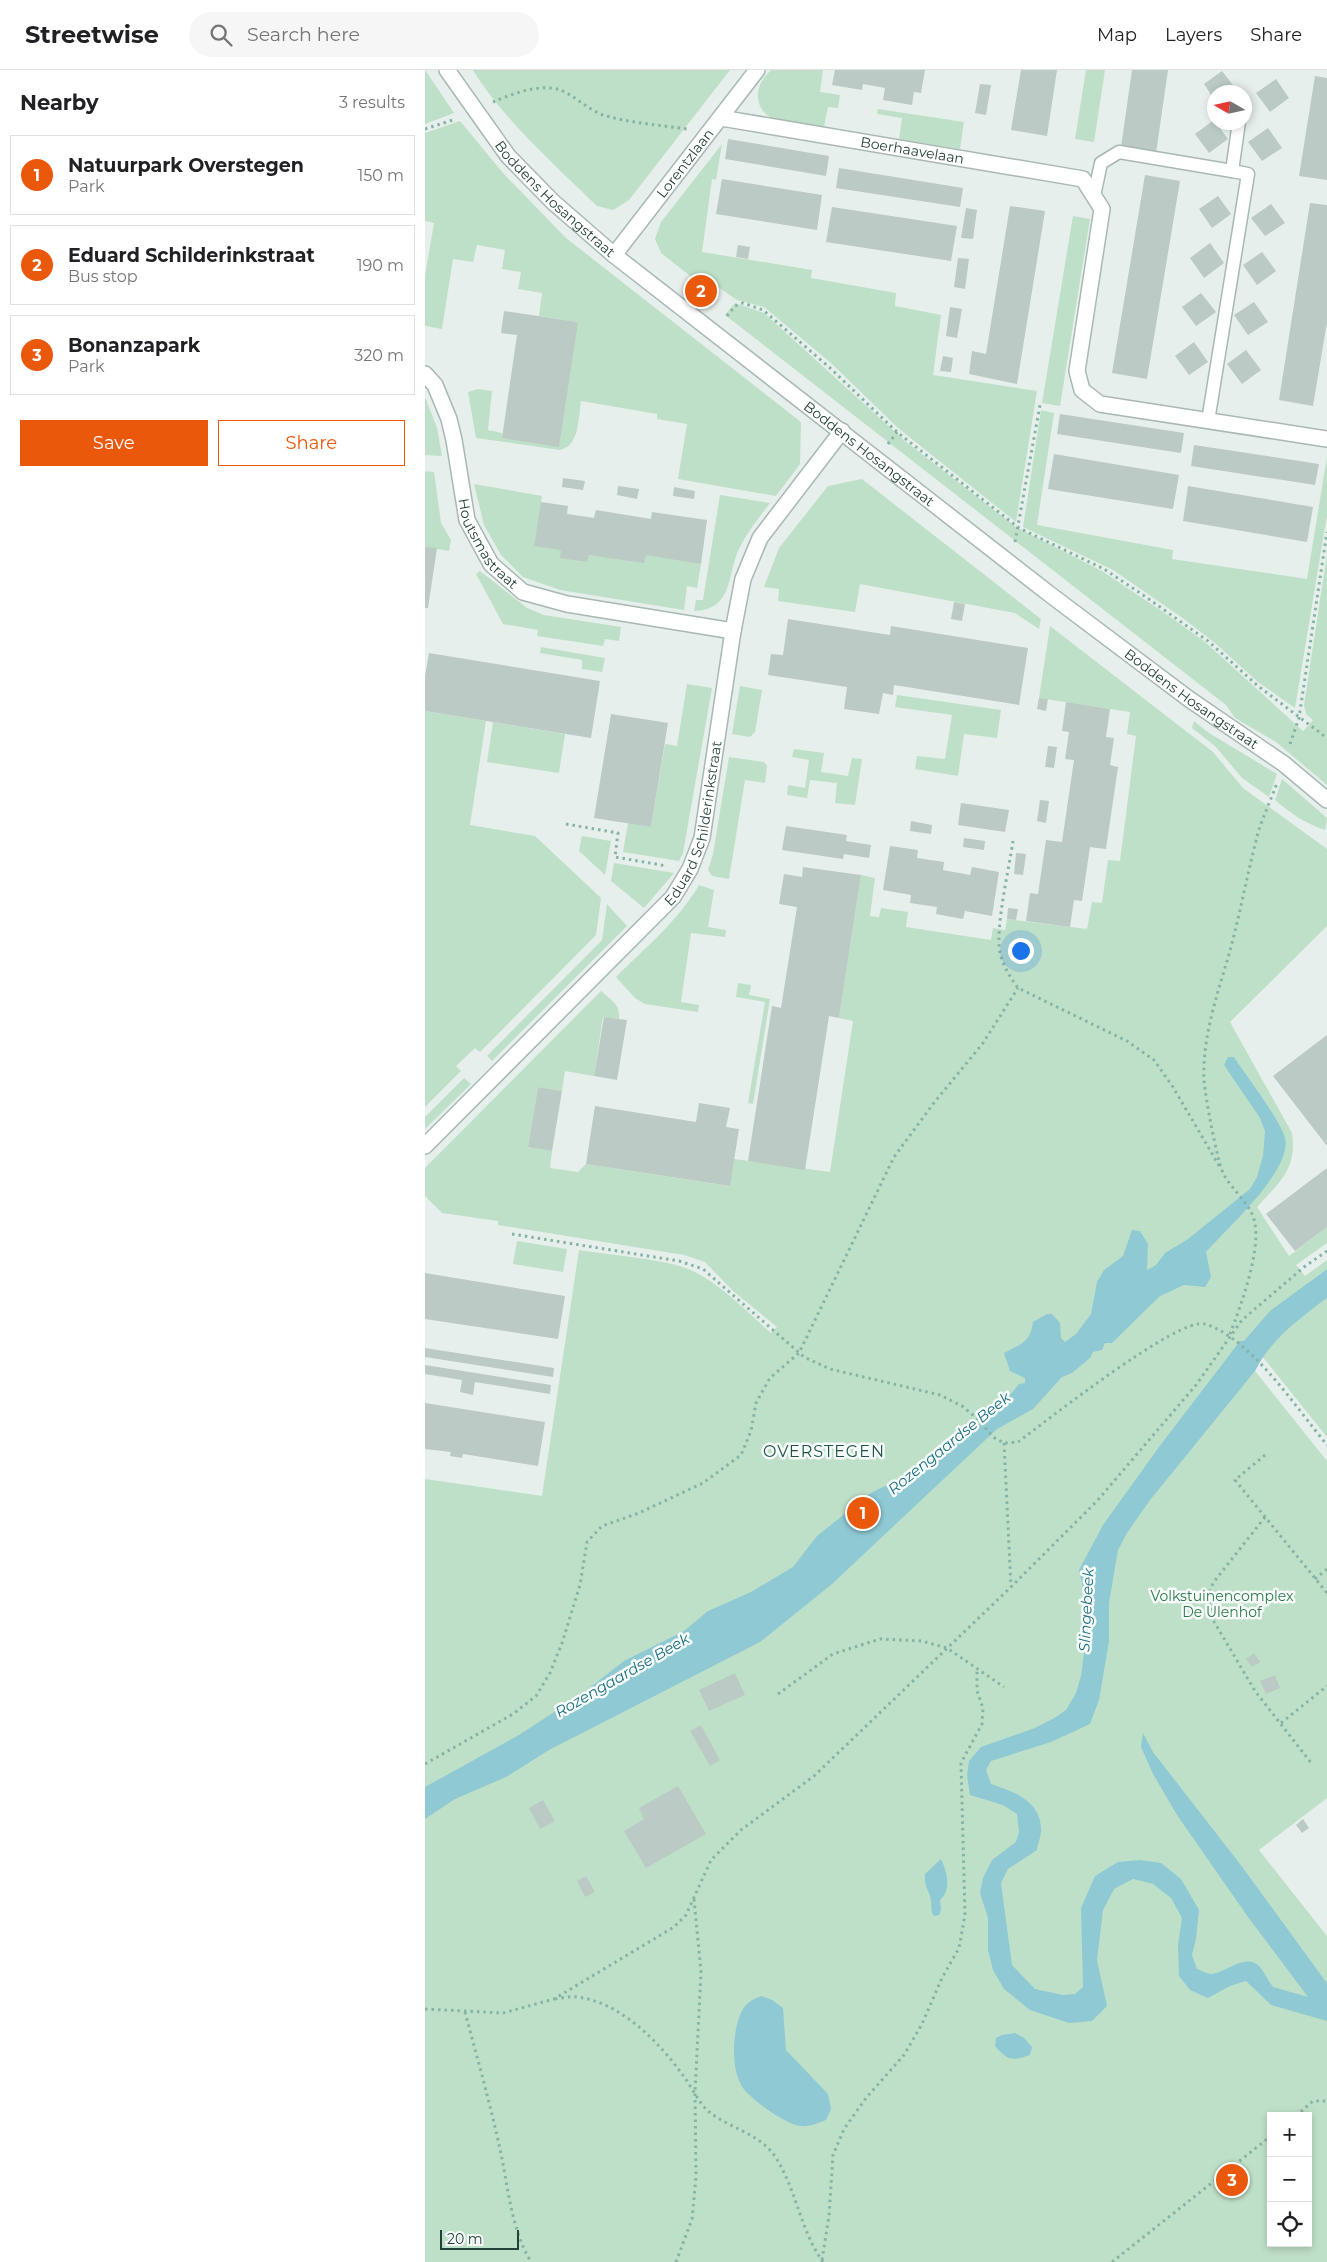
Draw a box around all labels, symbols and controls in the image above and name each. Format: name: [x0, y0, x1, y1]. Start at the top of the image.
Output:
search box: [189, 12, 539, 57]
text: Streetwise: [25, 20, 159, 49]
icon: search: [207, 21, 235, 49]
text: Search here: [247, 23, 360, 46]
text: Map: [1097, 24, 1137, 46]
text: Layers: [1165, 24, 1222, 46]
text: Share: [1250, 24, 1302, 46]
north arrow: [1207, 85, 1252, 130]
text: Nearby: [20, 90, 99, 115]
text: 3 results: [339, 93, 405, 112]
street label: Lorentzlaan: [652, 125, 717, 202]
street label: Boerhaavelaan: [859, 133, 965, 168]
street label: Boddens Hosangstraat: [491, 137, 619, 261]
text: Natuurpark Overstegen: [68, 154, 304, 177]
text: 1: [34, 166, 40, 185]
text: 150 m: [357, 166, 404, 185]
text: Park: [68, 177, 105, 196]
text: Eduard Schilderinkstraat: [68, 244, 315, 267]
text: 2: [32, 256, 42, 275]
text: 190 m: [357, 256, 404, 275]
text: Bus stop: [68, 267, 138, 286]
pin: 2: [685, 272, 717, 310]
text: Bonanzapark: [68, 334, 200, 357]
text: 3: [32, 346, 42, 365]
text: 320 m: [354, 346, 404, 365]
text: Park: [68, 357, 105, 376]
street label: Boddens Hosangstraat: [800, 397, 938, 510]
button: Save: [20, 420, 208, 466]
button: Share: [218, 420, 405, 466]
street label: Houtsmastraat: [455, 497, 522, 593]
street label: Boddens Hosangstraat: [1121, 645, 1262, 753]
street label: Eduard Schilderinkstraat: [660, 739, 725, 910]
your location: [1008, 938, 1034, 964]
water label: Rozengaardse Beek: [884, 1387, 1015, 1498]
district label: OVERSTEGEN: [763, 1442, 885, 1461]
pin: 1: [847, 1494, 879, 1532]
water label: Slingebeek: [1074, 1566, 1098, 1652]
park label: Volkstuinencomplex De Ulenhof: [1150, 1587, 1294, 1621]
water label: Rozengaardse Beek: [551, 1628, 694, 1721]
map controls: [1267, 2112, 1312, 2247]
button: +: [1267, 2112, 1312, 2157]
button: −: [1267, 2157, 1312, 2202]
pin: 3: [1216, 2161, 1248, 2199]
button: locate: [1267, 2202, 1312, 2247]
scale bar: [440, 2227, 519, 2250]
text: 20 m: [447, 2230, 483, 2248]

